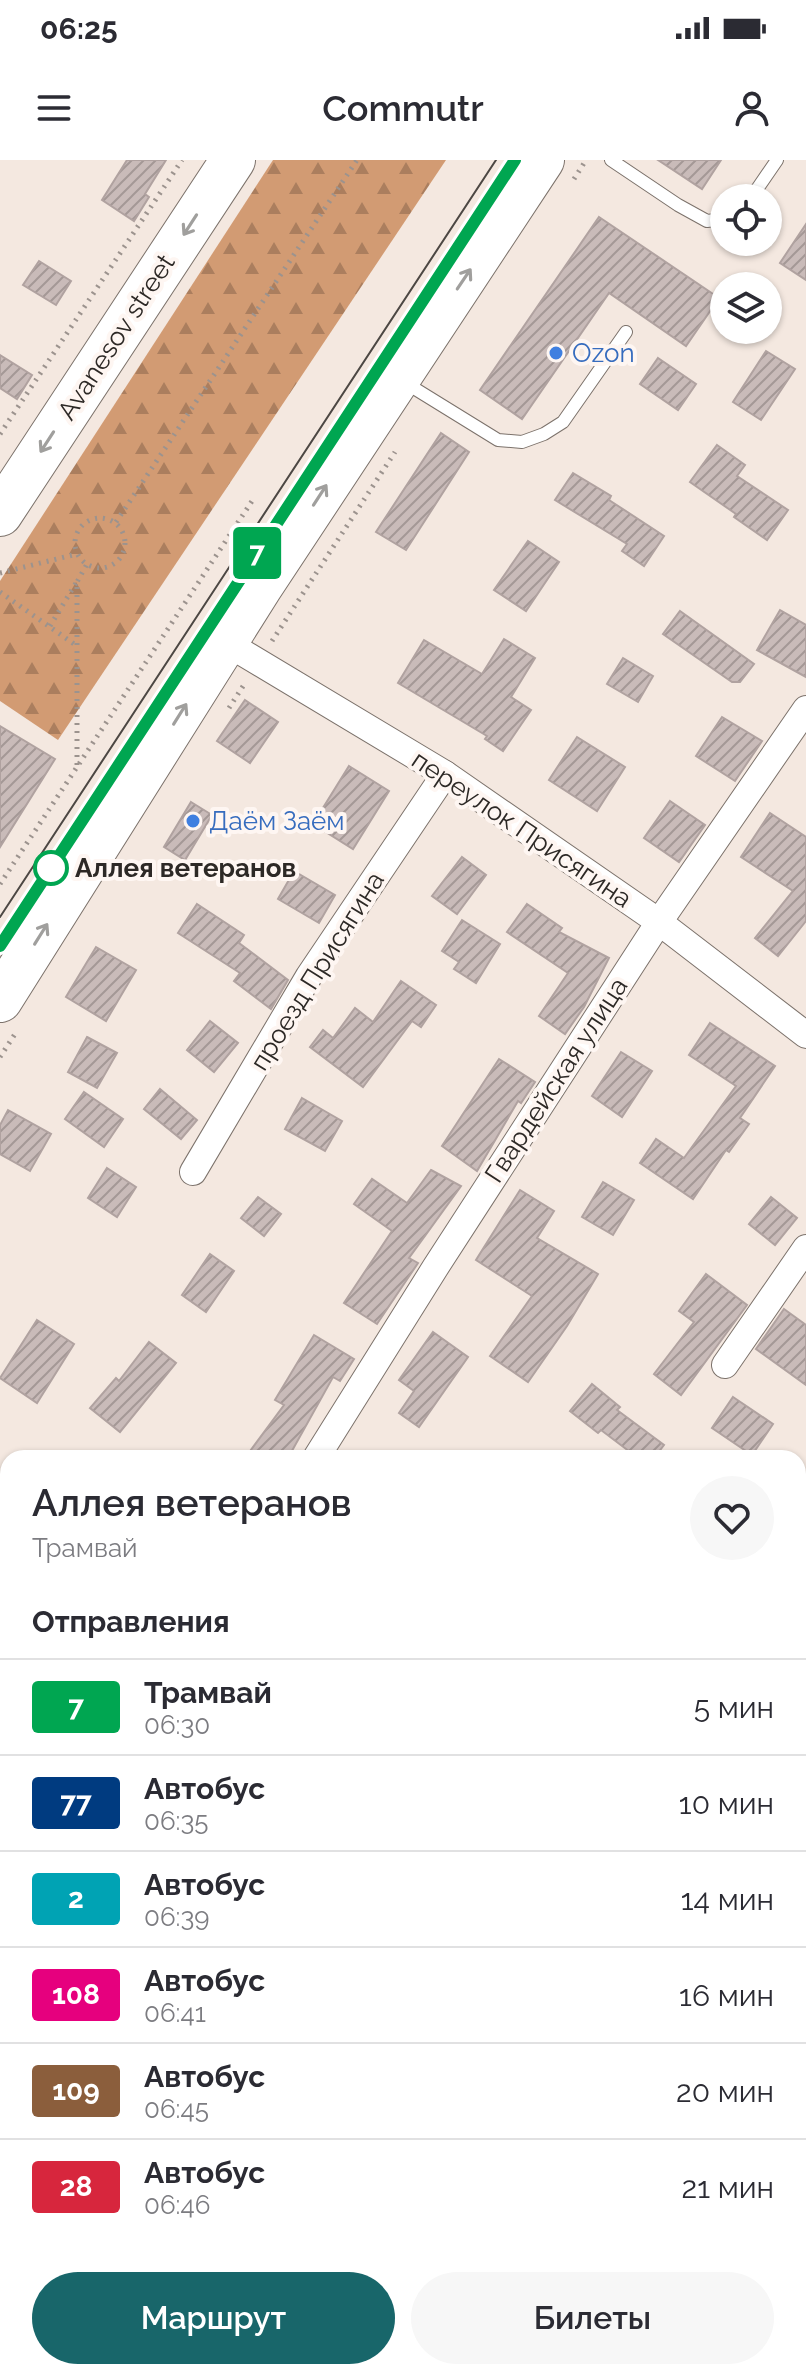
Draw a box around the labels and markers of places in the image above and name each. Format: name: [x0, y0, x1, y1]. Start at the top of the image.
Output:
place label: Ozon: [572, 338, 635, 368]
marker: Ozon: [547, 344, 565, 362]
place label: Даём Заём: [209, 806, 345, 836]
marker: Даём Заём: [184, 812, 202, 830]
marker: Аллея ветеранов: [34, 851, 68, 885]
place label: Аллея ветеранов: [75, 853, 296, 883]

